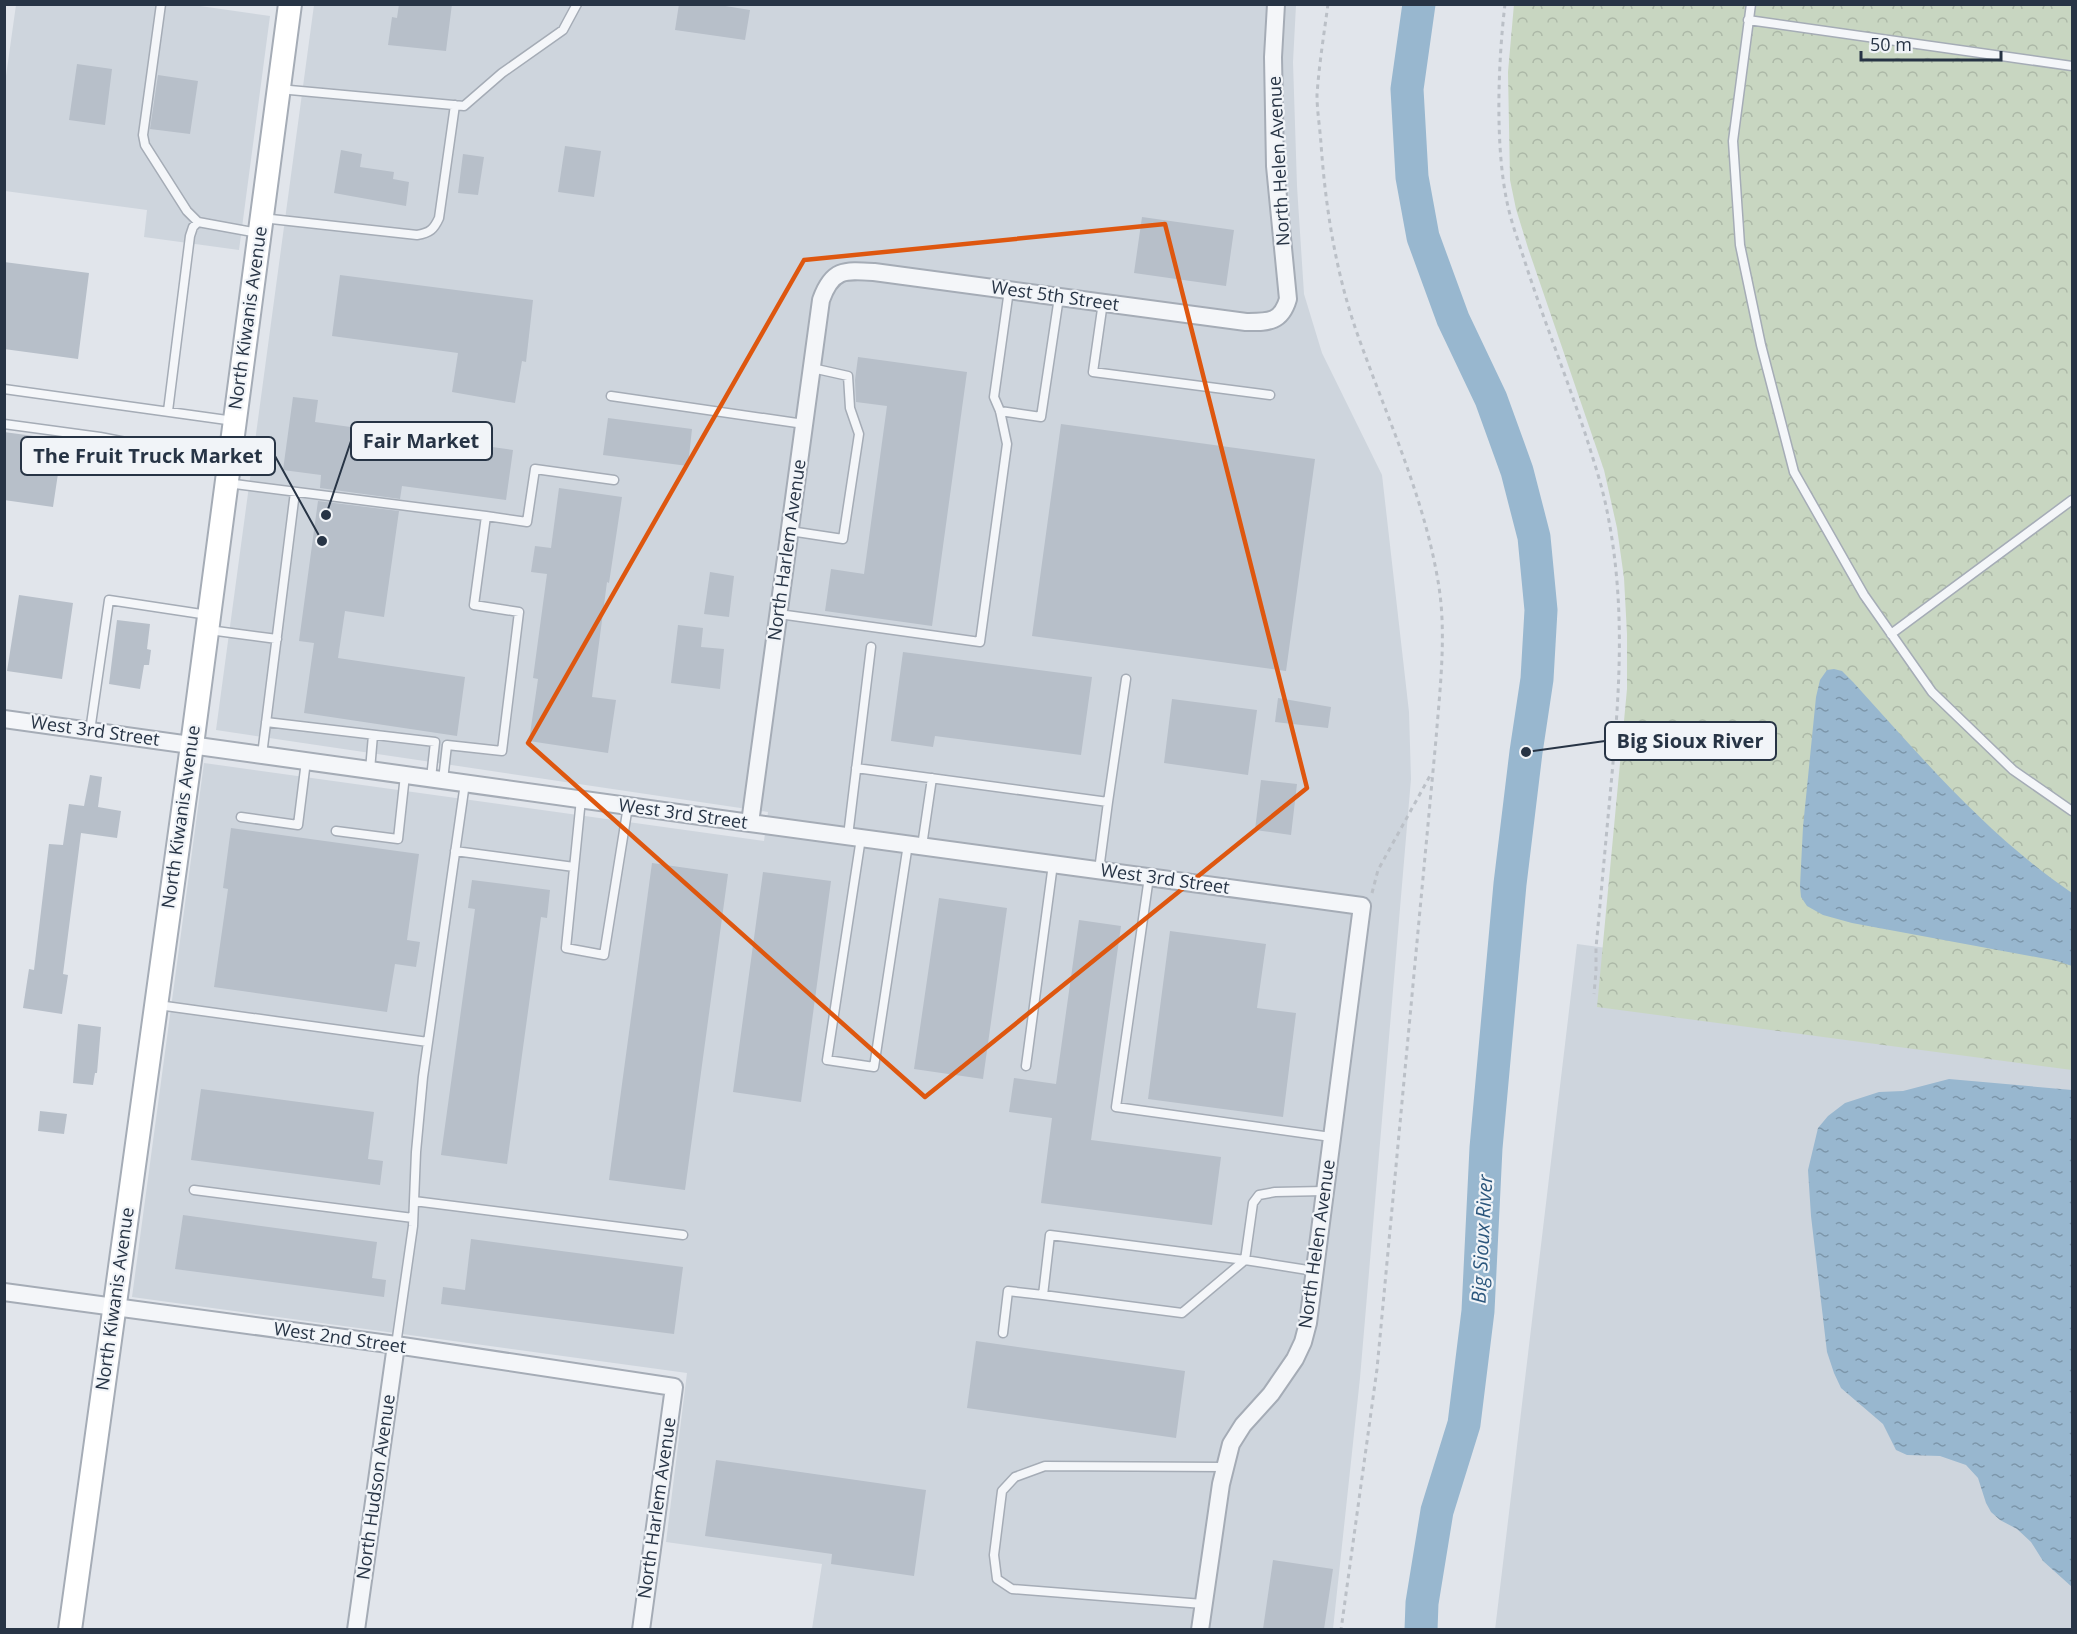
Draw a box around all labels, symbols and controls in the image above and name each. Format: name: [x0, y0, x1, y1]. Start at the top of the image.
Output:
scale bar: [1861, 24, 2000, 62]
text: 50 m: [1870, 32, 1912, 56]
street label: North Helen Avenue: [1262, 75, 1294, 247]
street label: North Kiwanis Avenue: [222, 225, 272, 411]
street label: West 5th Street: [990, 274, 1121, 316]
callout: Fair Market: [351, 422, 492, 460]
text: Fair Market: [363, 427, 479, 454]
callout: The Fruit Truck Market: [21, 437, 275, 475]
text: The Fruit Truck Market: [33, 442, 263, 469]
street label: North Harlem Avenue: [761, 458, 811, 642]
street label: West 3rd Street: [29, 709, 161, 751]
callout: Big Sioux River: [1605, 722, 1776, 760]
street label: North Kiwanis Avenue: [155, 724, 205, 910]
text: Big Sioux River: [1616, 727, 1764, 754]
street label: West 3rd Street: [617, 792, 749, 834]
street label: West 3rd Street: [1099, 857, 1231, 899]
street label: North Helen Avenue: [1292, 1158, 1340, 1330]
water label: Big Sioux River: [1465, 1173, 1498, 1304]
street label: North Kiwanis Avenue: [89, 1206, 139, 1392]
street label: West 2nd Street: [272, 1316, 408, 1358]
street label: North Hudson Avenue: [350, 1393, 400, 1581]
street label: North Harlem Avenue: [631, 1416, 681, 1600]

